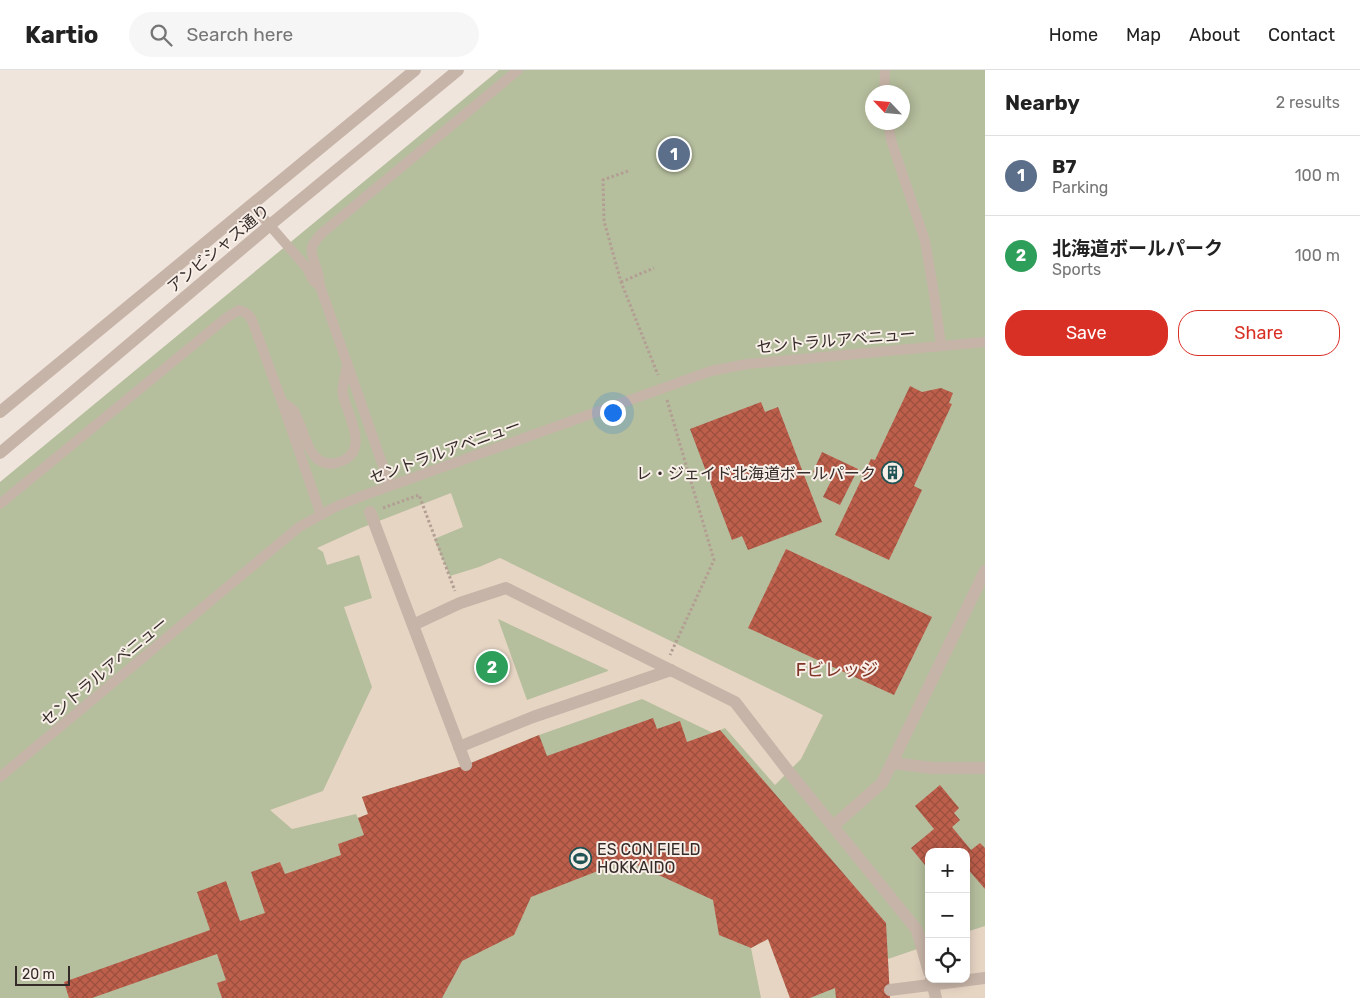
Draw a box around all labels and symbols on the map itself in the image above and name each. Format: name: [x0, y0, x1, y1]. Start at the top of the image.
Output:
north arrow: [865, 85, 910, 130]
pin: 1: [658, 135, 690, 173]
street label: アンビシャス通り: [163, 200, 273, 297]
street label: セントラルアベニュー: [756, 324, 916, 357]
your location: [600, 400, 626, 426]
street label: セントラルアベニュー: [367, 415, 523, 488]
building icon: レ・ジェイド北海道ボールパーク: [880, 461, 904, 485]
place label: レ・ジェイド北海道ボールパーク: [636, 464, 876, 483]
street label: セントラルアベニュー: [37, 613, 172, 730]
pin: 2: [476, 648, 508, 686]
district label: Fビレッジ: [796, 659, 878, 681]
place label: ES CON FIELD HOKKAIDO: [597, 840, 701, 877]
sports icon: ES CON FIELD HOKKAIDO: [569, 846, 593, 870]
scale bar: [15, 963, 70, 986]

